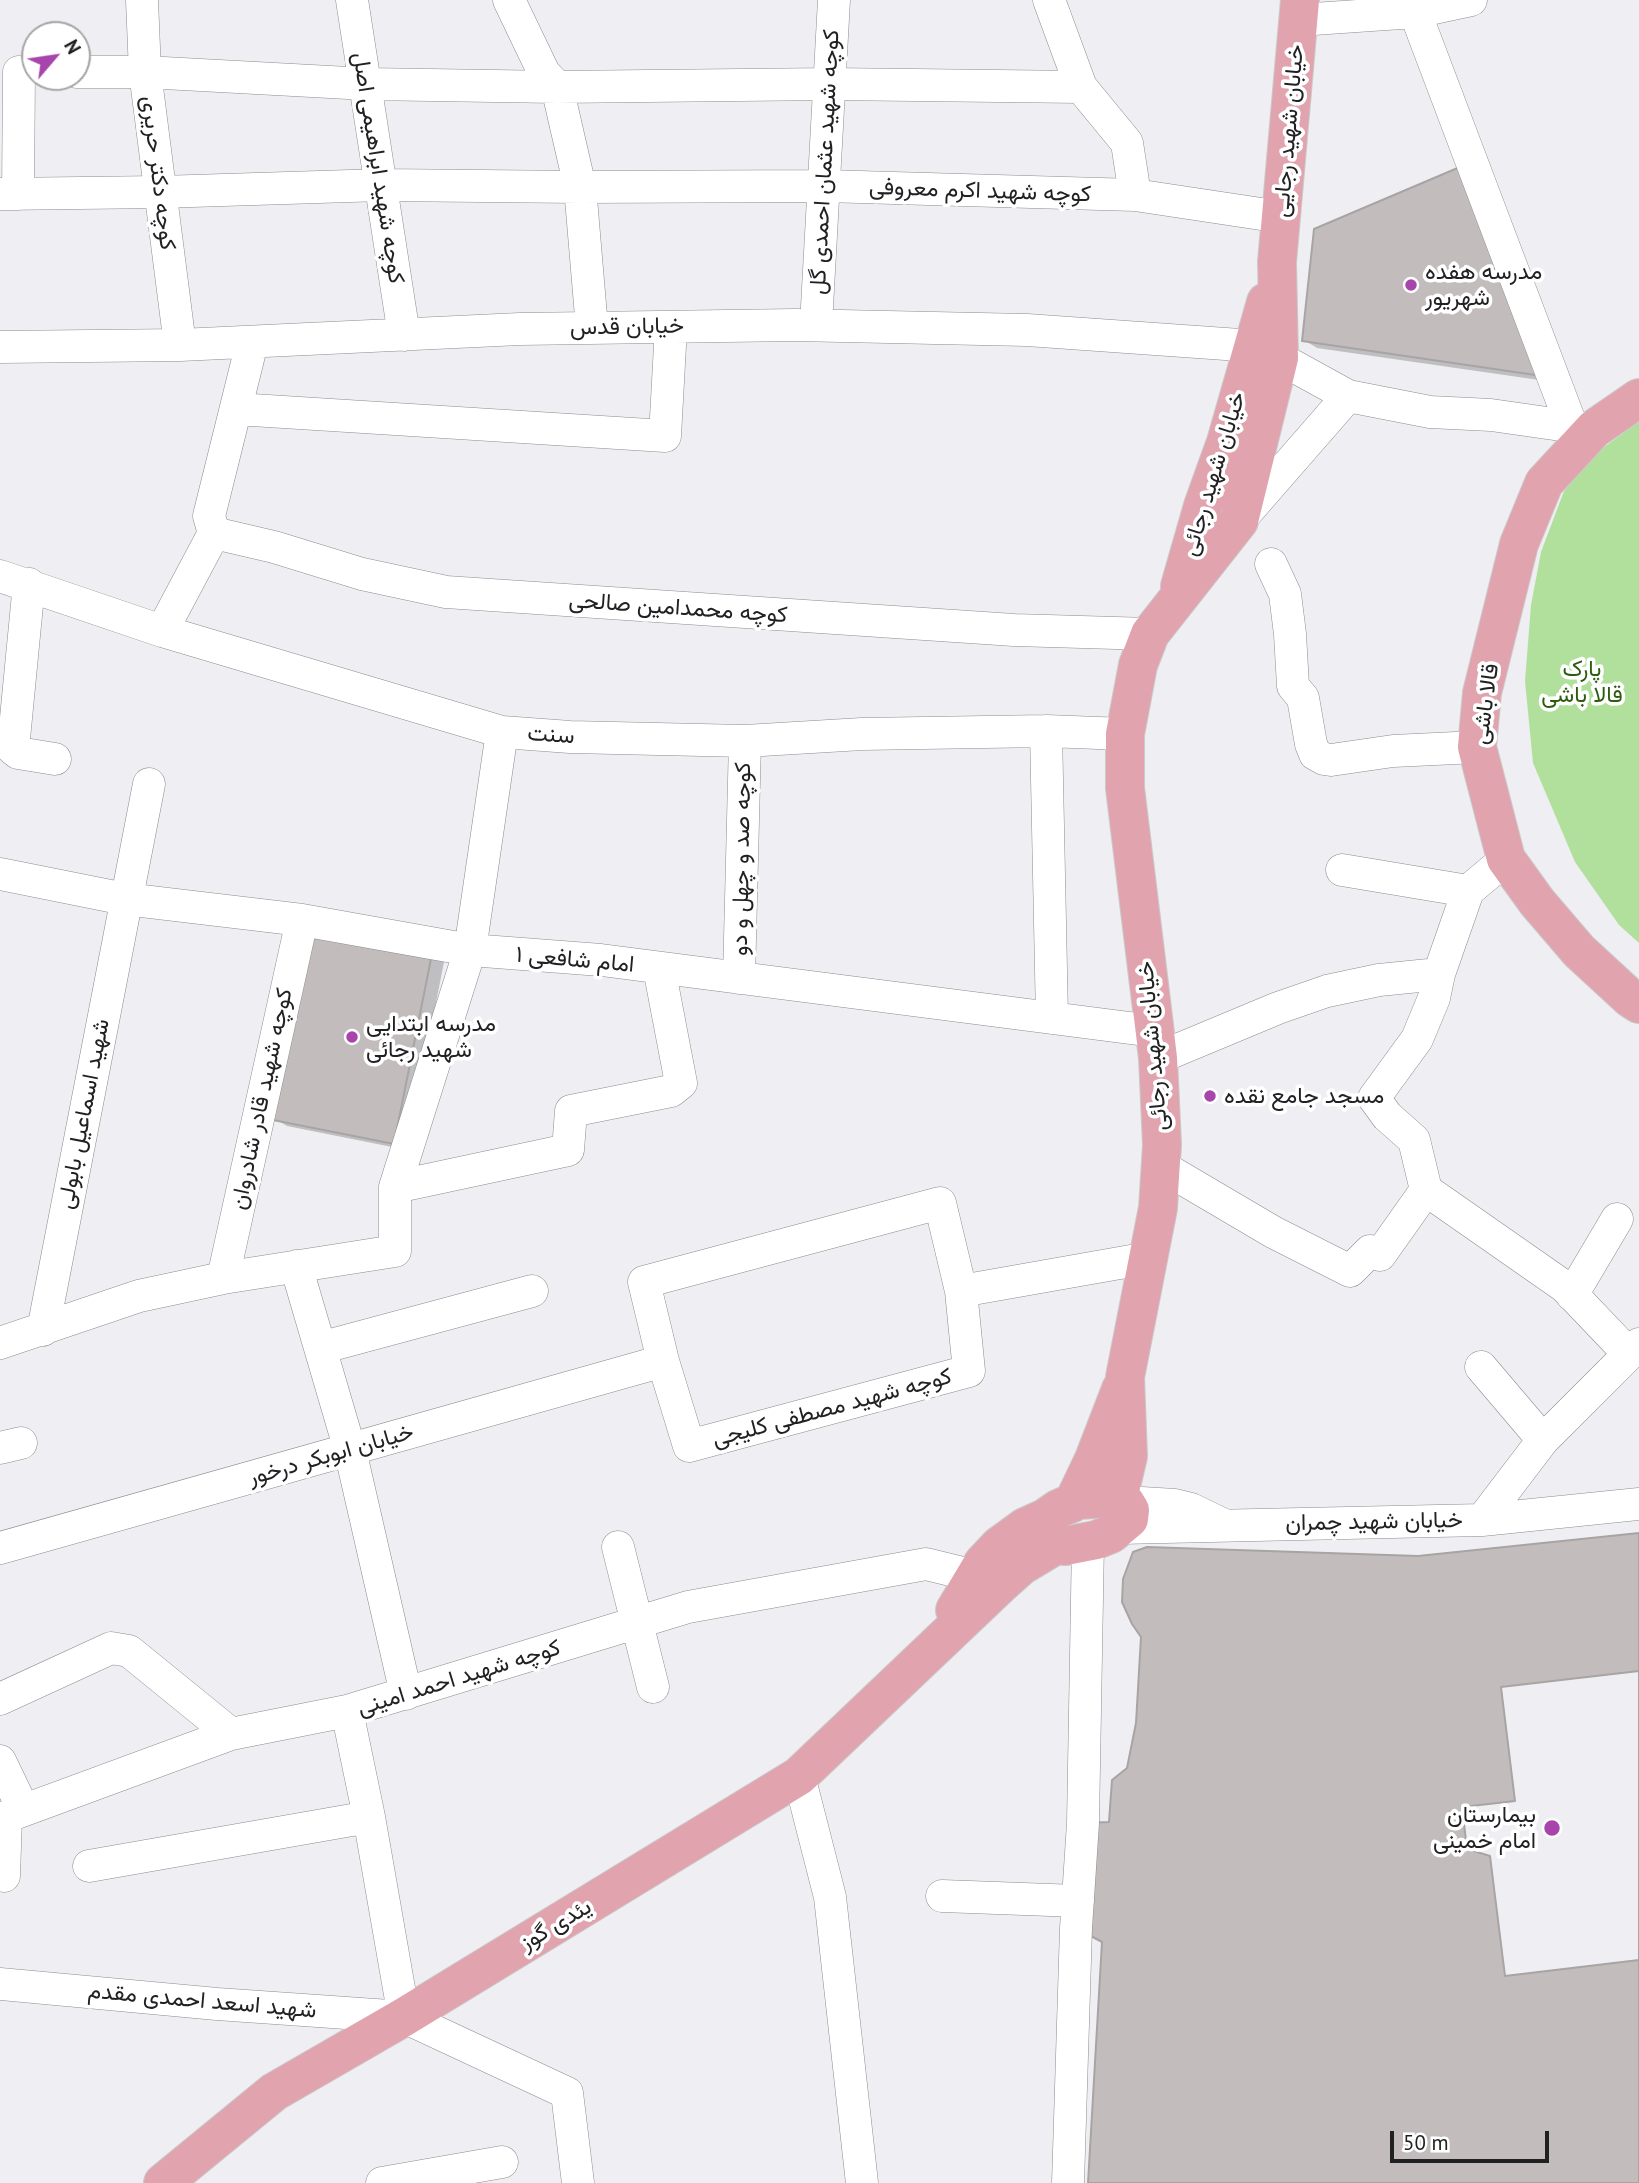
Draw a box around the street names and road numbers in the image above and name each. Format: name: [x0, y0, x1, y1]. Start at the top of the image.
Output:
street label: کوچه شهید عثمان احمدی گل: [804, 29, 846, 295]
street label: خیابان شهید رجایی: [1268, 43, 1310, 219]
street label: کوچه شهید ابراهیمی اصل: [346, 50, 410, 286]
street label: کوچه دکتر حریری: [135, 94, 181, 252]
street label: کوچه شهید اکرم معروفی: [868, 173, 1092, 209]
street label: خیابان قدس: [570, 312, 684, 342]
street label: خیابان شهید رجائی: [1176, 389, 1252, 559]
street label: کوچه محمدامین صالحی: [568, 587, 788, 629]
street label: قالا باشی: [1467, 662, 1505, 746]
street label: سنت: [526, 720, 576, 750]
street label: کوچه صد و چهل و دو: [727, 762, 757, 956]
street label: امام شافعی ۱: [515, 941, 635, 979]
street label: خیابان شهید رجائی: [1132, 960, 1174, 1132]
street label: کوچه شهید قادر شادروان: [225, 986, 299, 1212]
street label: شهید اسماعیل بابولی: [52, 1017, 116, 1211]
street label: کوچه شهید مصطفی کلیجی: [709, 1363, 955, 1453]
street label: خیابان ابوبکر درخور: [245, 1418, 417, 1492]
street label: خیابان شهید چمران: [1285, 1507, 1463, 1537]
street label: کوچه شهید احمد امینی: [354, 1634, 564, 1722]
street label: یئدی گوز: [515, 1893, 597, 1957]
street label: شهید اسعد احمدی مقدم: [87, 1977, 317, 2025]

